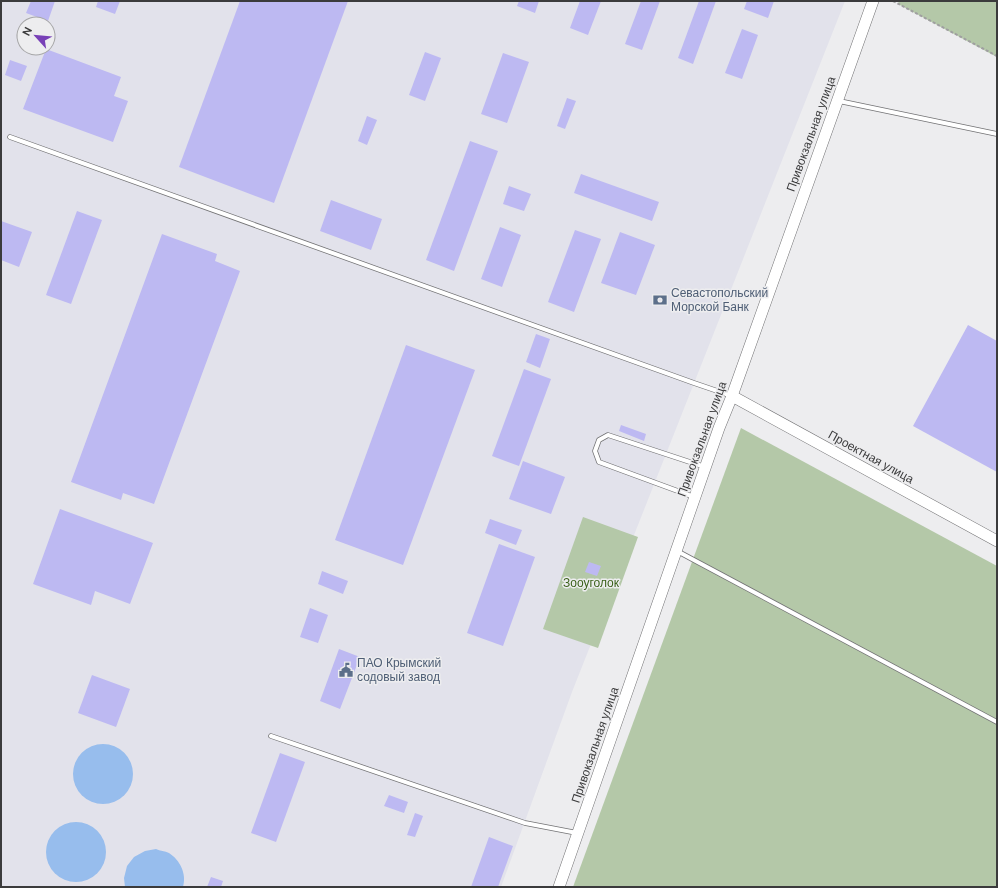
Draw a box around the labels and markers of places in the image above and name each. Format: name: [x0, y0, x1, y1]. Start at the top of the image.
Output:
place label: Севастопольский Морской Банк: [671, 285, 768, 315]
bank icon: Севастопольский Морской Банк: [652, 292, 668, 308]
place label: ПАО Крымский содовый завод: [357, 655, 441, 685]
public building icon: ПАО Крымский содовый завод: [338, 662, 354, 678]

